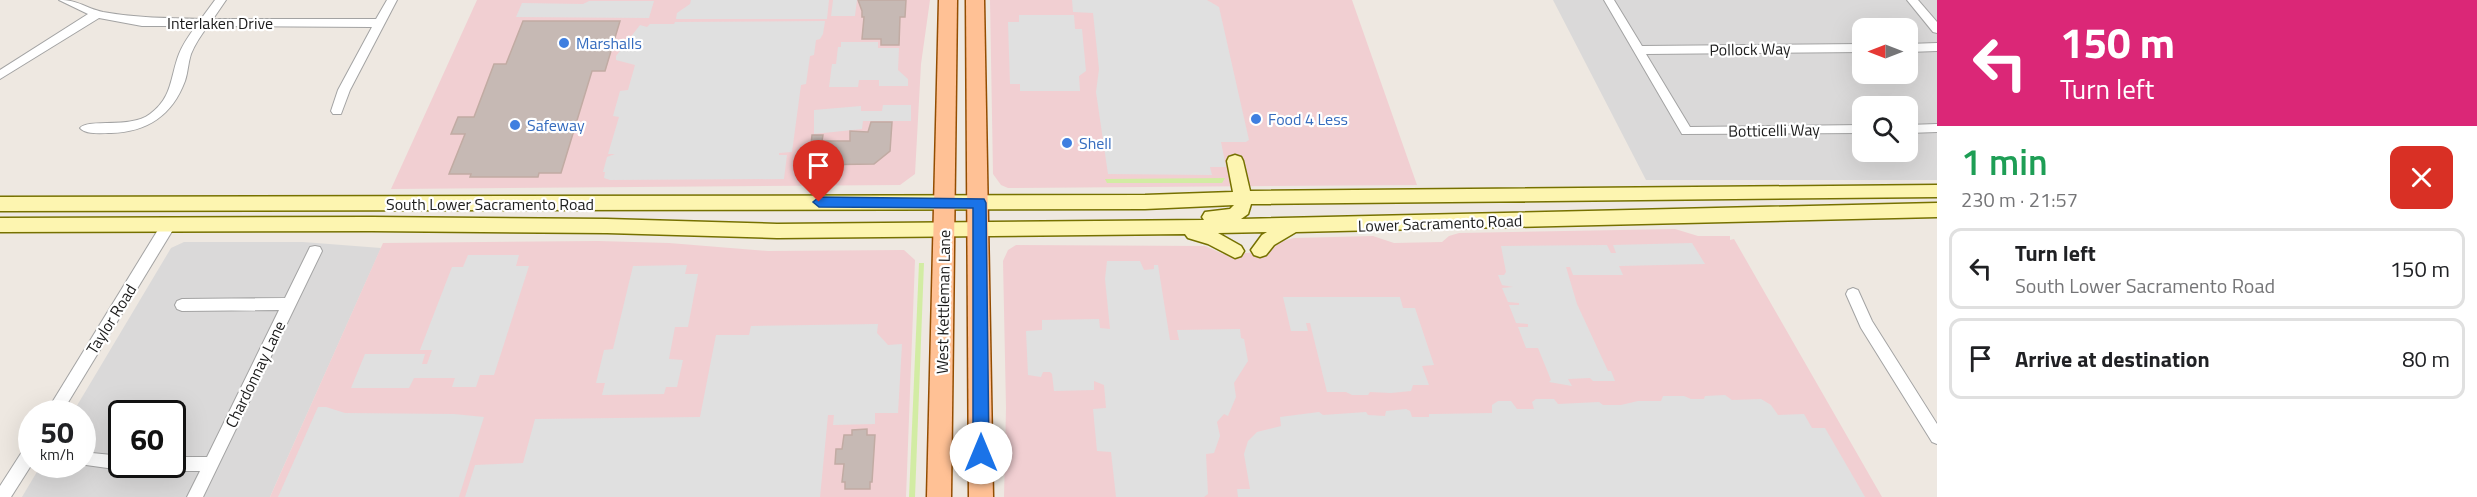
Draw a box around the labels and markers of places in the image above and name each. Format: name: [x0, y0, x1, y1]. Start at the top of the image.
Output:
place label: Marshalls: [576, 31, 642, 55]
marker: Marshalls: [557, 36, 571, 50]
place label: Food 4 Less: [1268, 107, 1348, 131]
marker: Food 4 Less: [1249, 112, 1263, 126]
place label: Safeway: [527, 113, 585, 137]
marker: Safeway: [508, 118, 522, 132]
place label: Shell: [1079, 131, 1112, 155]
marker: Shell: [1060, 136, 1074, 150]
pin: [793, 140, 844, 202]

